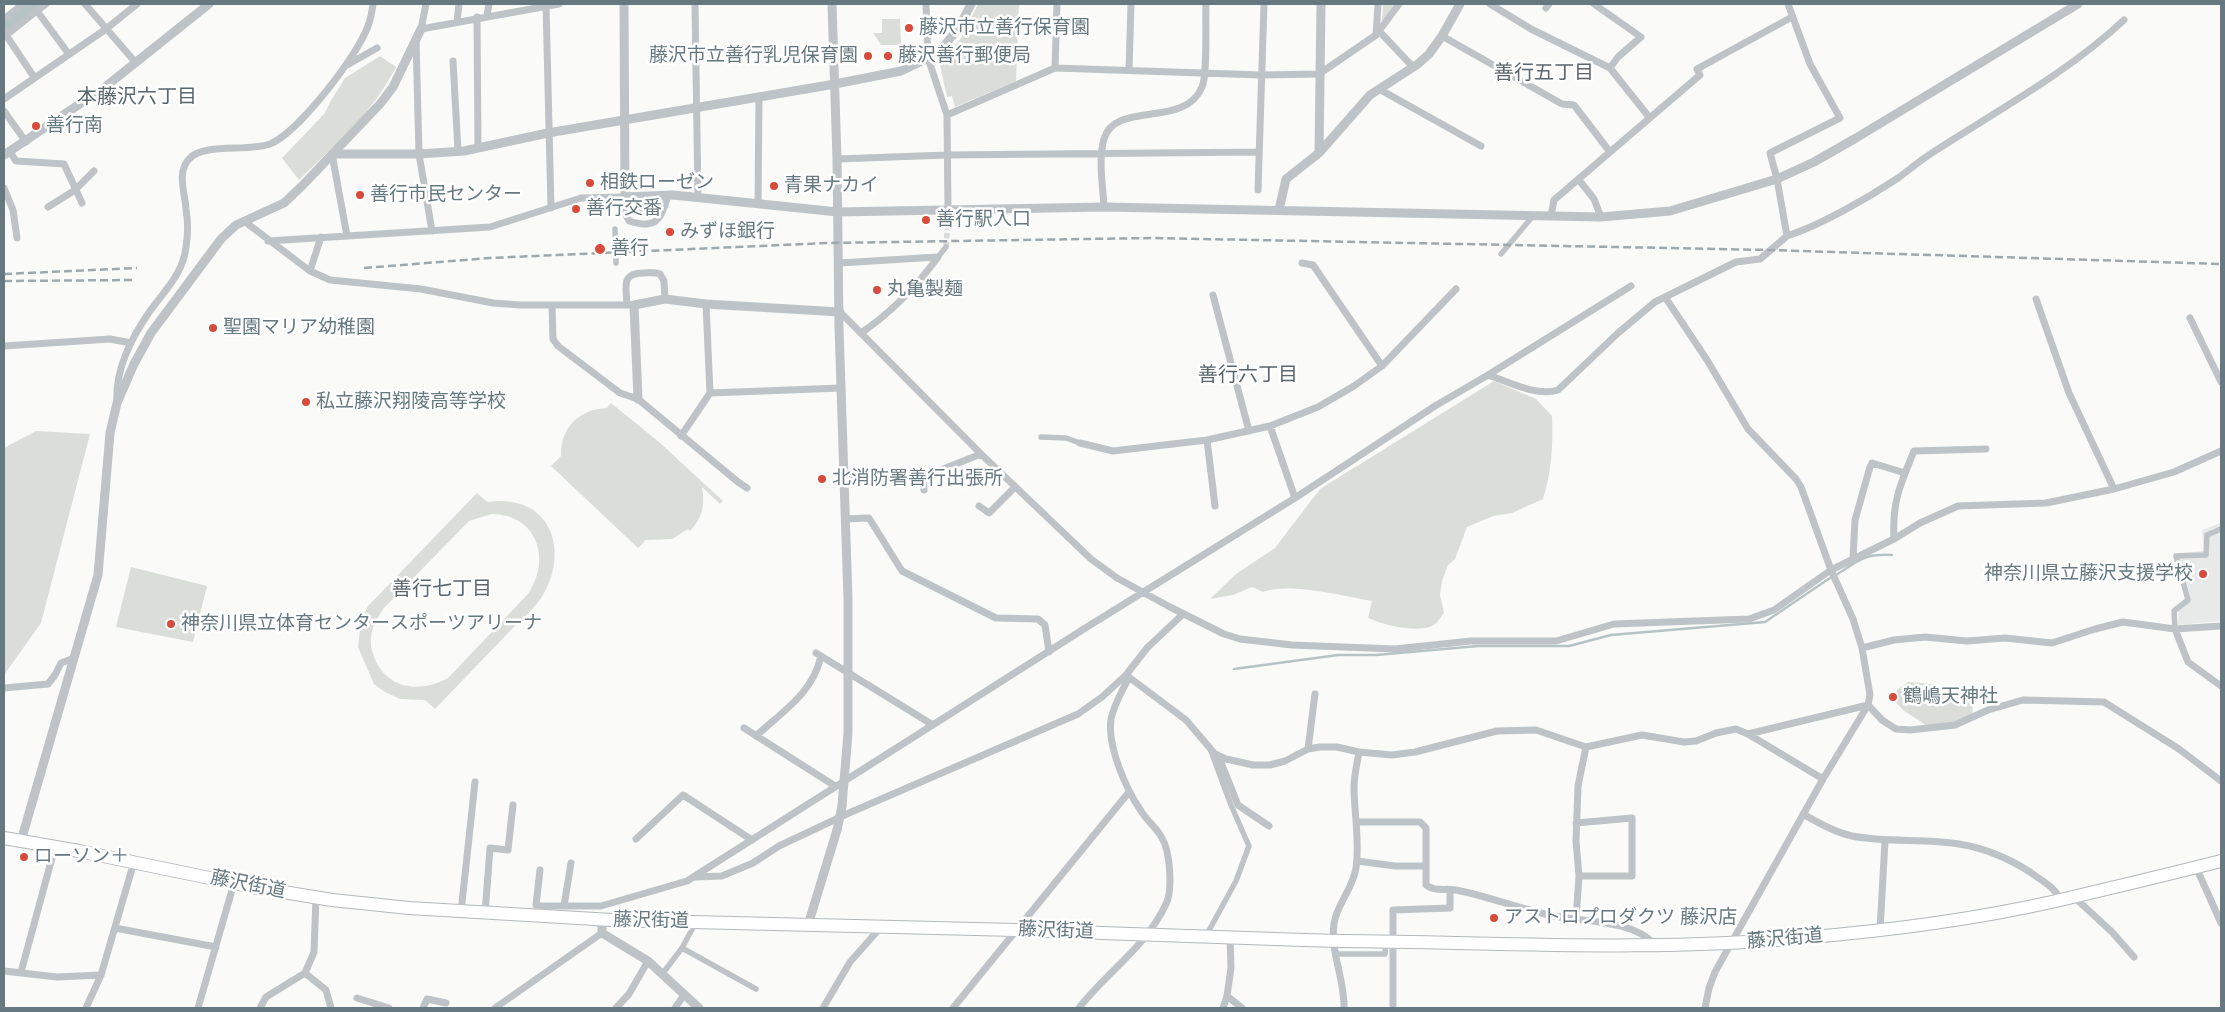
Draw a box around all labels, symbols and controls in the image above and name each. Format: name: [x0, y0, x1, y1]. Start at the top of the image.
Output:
place label: 藤沢市立善行保育園: [919, 17, 1090, 39]
marker: 藤沢市立善行保育園: [903, 22, 915, 34]
place label: 藤沢市立善行乳児保育園: [649, 45, 858, 67]
place label: 藤沢善行郵便局: [898, 45, 1031, 67]
marker: 藤沢市立善行乳児保育園: [862, 50, 874, 62]
marker: 藤沢善行郵便局: [882, 50, 894, 62]
district label: 善行五丁目: [1494, 62, 1594, 86]
district label: 本藤沢六丁目: [77, 86, 197, 110]
place label: 善行南: [46, 115, 103, 137]
marker: 善行南: [30, 120, 42, 132]
place label: 相鉄ローゼン: [600, 172, 714, 194]
place label: 青果ナカイ: [784, 175, 879, 197]
marker: 相鉄ローゼン: [584, 177, 596, 189]
marker: 青果ナカイ: [768, 180, 780, 192]
place label: 善行市民センター: [370, 184, 522, 206]
marker: 善行市民センター: [354, 189, 366, 201]
place label: 善行交番: [586, 198, 662, 220]
marker: 善行交番: [570, 203, 582, 215]
place label: 善行駅入口: [936, 209, 1031, 231]
marker: 善行駅入口: [920, 214, 932, 226]
place label: みずほ銀行: [680, 221, 775, 243]
marker: みずほ銀行: [664, 226, 676, 238]
place label: 善行: [611, 238, 649, 260]
marker: 善行: [593, 242, 607, 256]
place label: 丸亀製麺: [887, 279, 963, 301]
marker: 丸亀製麺: [871, 284, 883, 296]
place label: 聖園マリア幼稚園: [223, 317, 375, 339]
marker: 聖園マリア幼稚園: [207, 322, 219, 334]
district label: 善行六丁目: [1198, 364, 1298, 388]
place label: 私立藤沢翔陵高等学校: [316, 391, 506, 413]
marker: 私立藤沢翔陵高等学校: [300, 396, 312, 408]
place label: 北消防署善行出張所: [832, 468, 1003, 490]
marker: 北消防署善行出張所: [816, 473, 828, 485]
place label: 神奈川県立藤沢支援学校: [1984, 563, 2193, 585]
marker: 神奈川県立藤沢支援学校: [2197, 568, 2209, 580]
district label: 善行七丁目: [392, 578, 492, 602]
place label: 神奈川県立体育センタースポーツアリーナ: [181, 613, 542, 635]
marker: 神奈川県立体育センタースポーツアリーナ: [165, 618, 177, 630]
place label: 鶴嶋天神社: [1903, 686, 1998, 708]
marker: 鶴嶋天神社: [1887, 691, 1899, 703]
place label: ローソン＋: [34, 846, 129, 868]
marker: ローソン＋: [18, 851, 30, 863]
street label: 藤沢街道: [209, 867, 287, 903]
place label: アストロプロダクツ 藤沢店: [1504, 907, 1737, 929]
street label: 藤沢街道: [613, 909, 689, 933]
marker: アストロプロダクツ 藤沢店: [1488, 912, 1500, 924]
street label: 藤沢街道: [1018, 918, 1094, 944]
street label: 藤沢街道: [1746, 924, 1824, 954]

